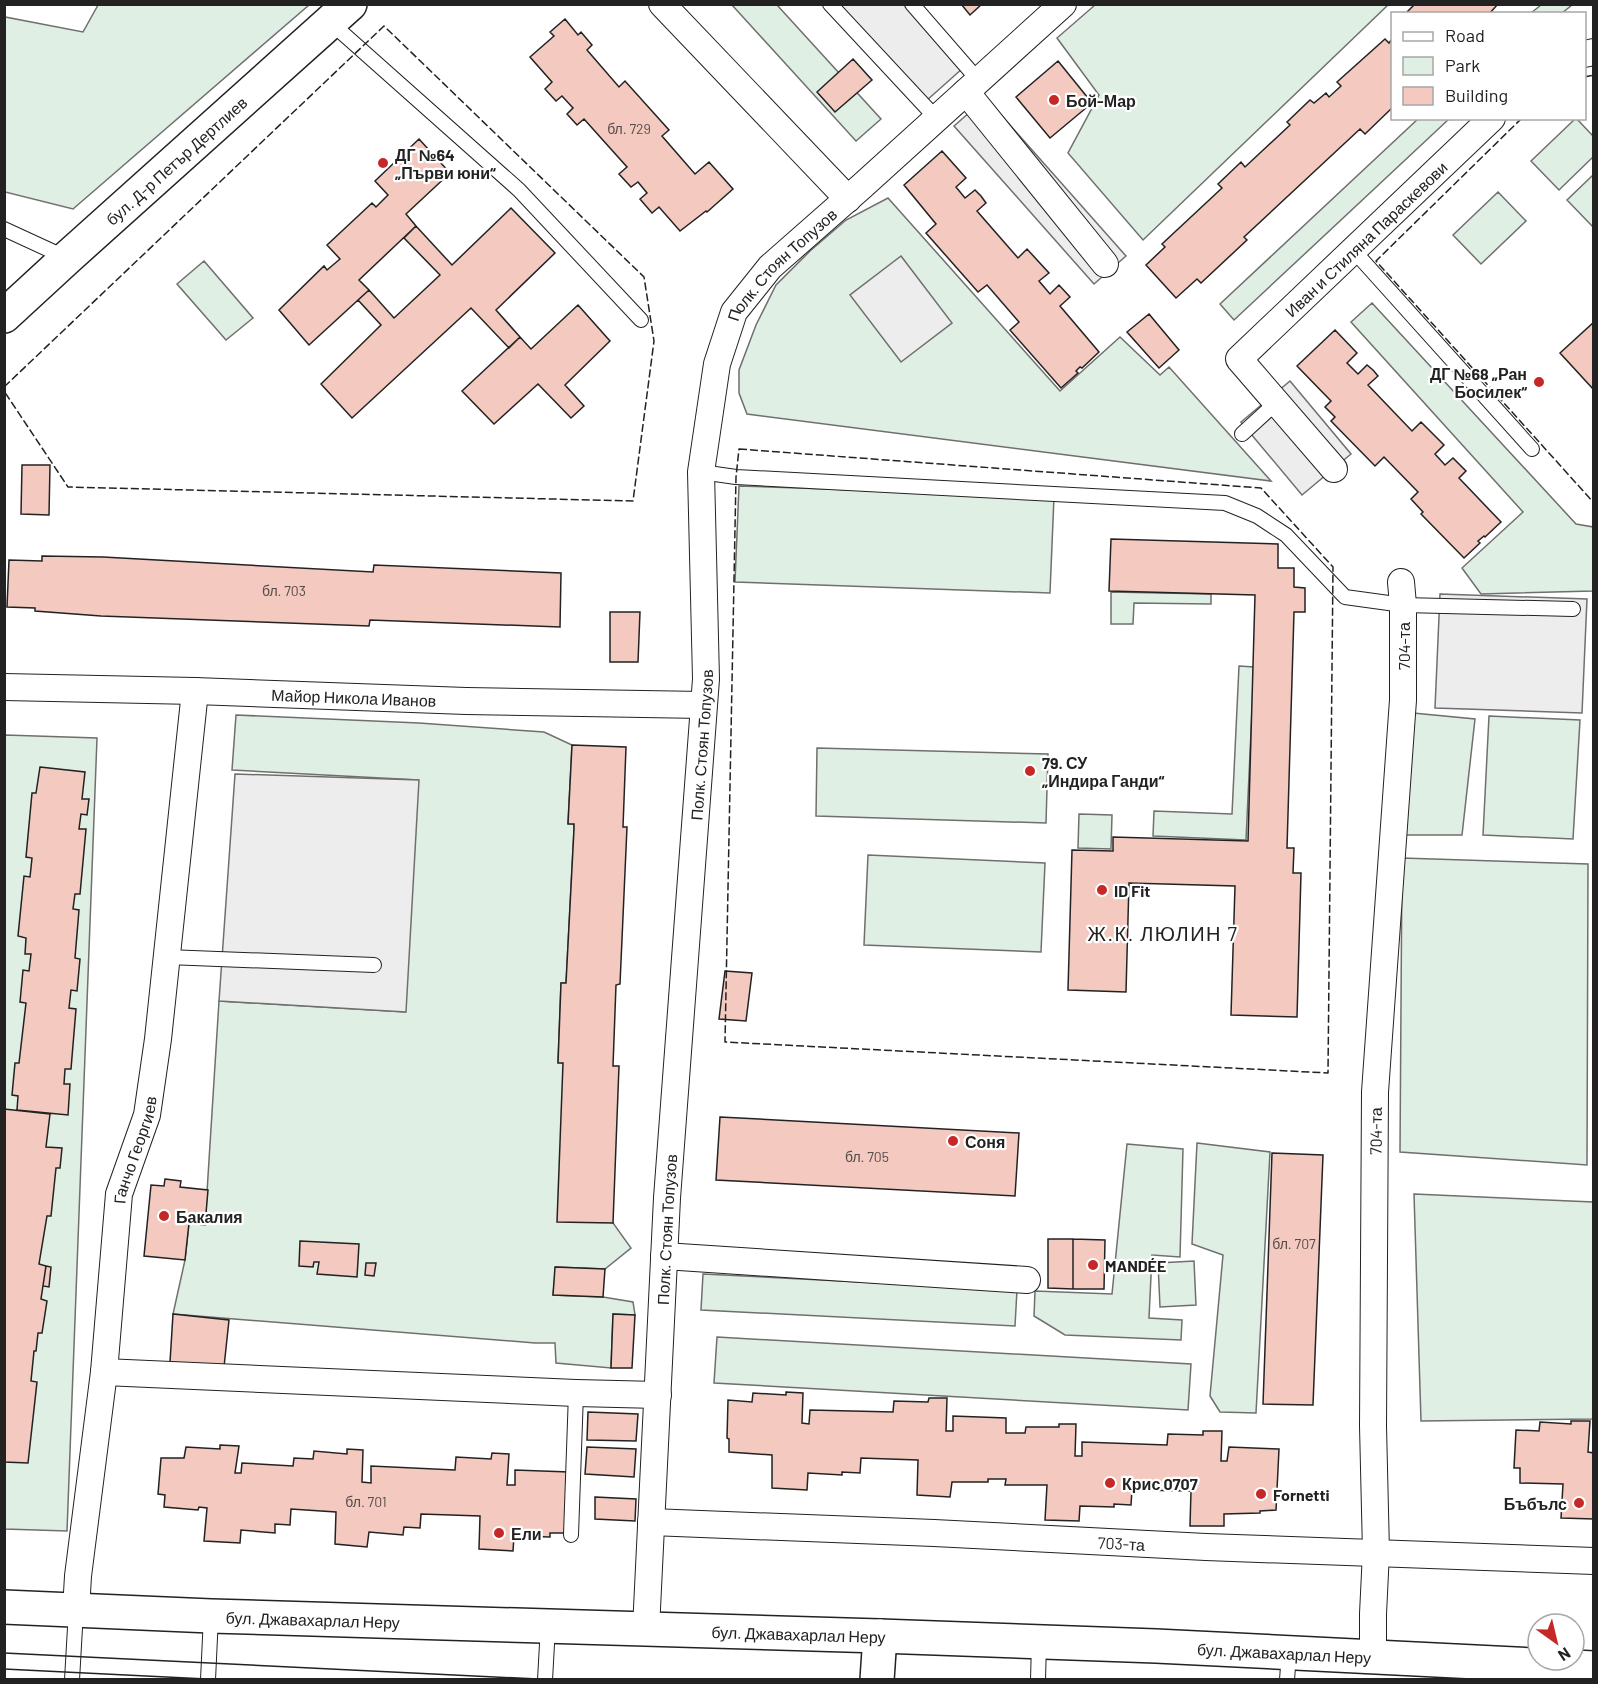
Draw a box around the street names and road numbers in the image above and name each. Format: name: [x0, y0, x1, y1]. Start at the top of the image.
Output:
street label: бул. Д-р Петър Дертлиев: [101, 92, 250, 228]
street label: Иван и Стиляна Параскевови: [1280, 157, 1450, 320]
street label: Полк. Стоян Топузов: [722, 204, 840, 323]
street label: 704-та: [1394, 622, 1413, 670]
street label: Полк. Стоян Топузов: [686, 669, 716, 821]
street label: Майор Никола Иванов: [271, 684, 437, 709]
street label: Ганчо Георгиев: [109, 1095, 159, 1204]
street label: 704-та: [1365, 1107, 1384, 1155]
street label: Полк. Стоян Топузов: [652, 1153, 680, 1305]
street label: 703-та: [1097, 1532, 1146, 1553]
street label: бул. Джавахарлал Неру: [225, 1607, 400, 1631]
street label: бул. Джавахарлал Неру: [711, 1621, 886, 1646]
street label: бул. Джавахарлал Неру: [1197, 1639, 1372, 1666]

